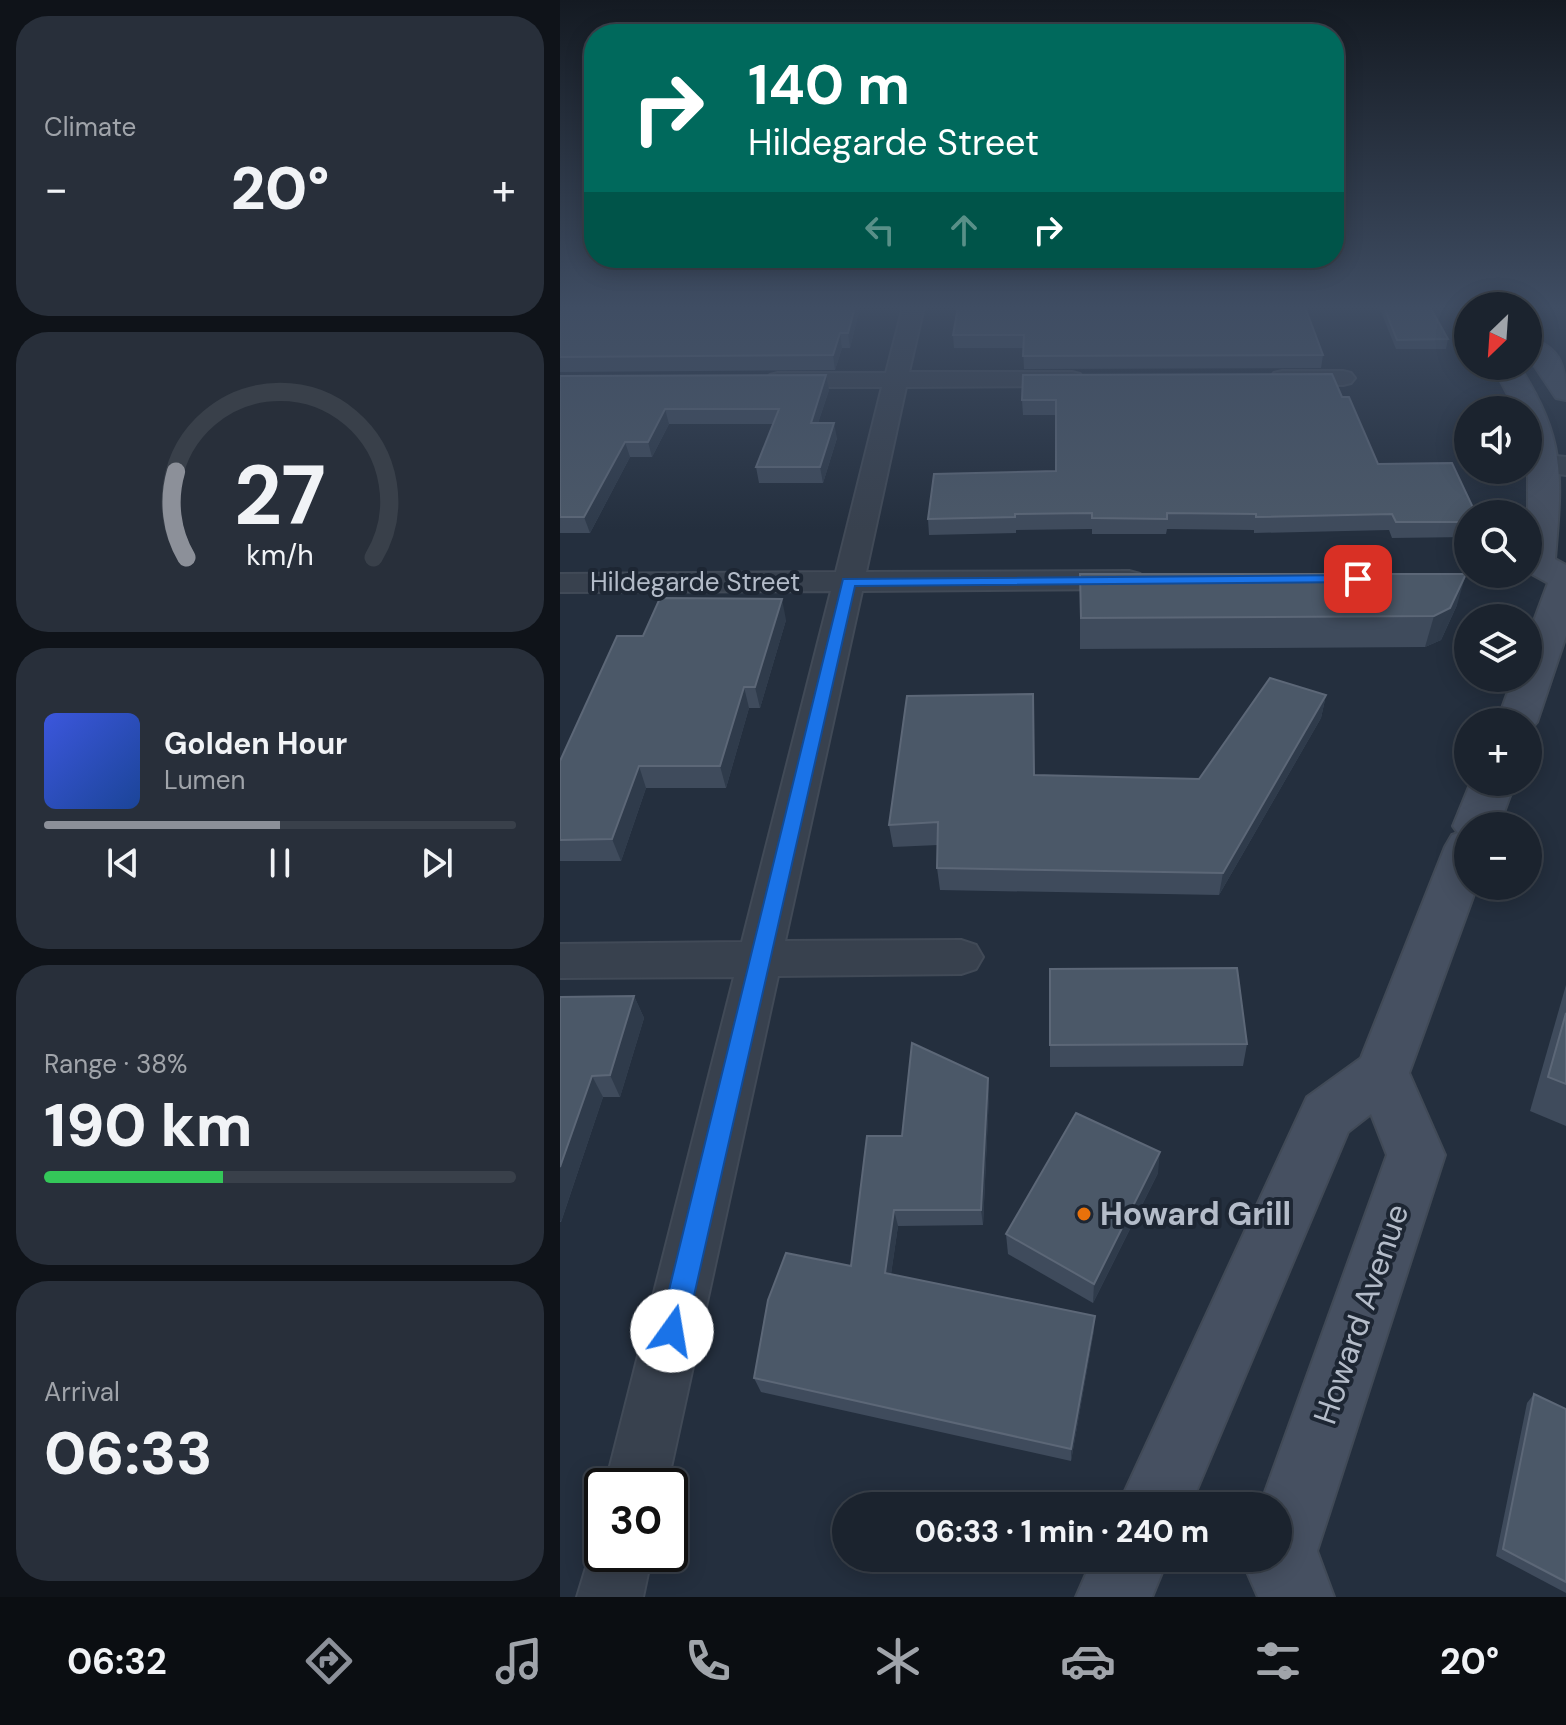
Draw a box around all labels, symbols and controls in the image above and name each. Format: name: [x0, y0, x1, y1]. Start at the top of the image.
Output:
text: 140 m: [748, 48, 910, 121]
icon: right: [616, 56, 720, 160]
text: Climate: [44, 110, 136, 144]
text: Hildegarde Street: [748, 119, 1039, 166]
text: 20°: [231, 149, 329, 228]
text: −: [44, 160, 68, 218]
text: +: [492, 160, 516, 218]
icon: left: [858, 208, 902, 252]
icon: ahead: [942, 208, 986, 252]
icon: right: [1026, 208, 1070, 252]
north arrow: [1454, 292, 1542, 380]
map controls: [1454, 292, 1542, 900]
button: sound: [1454, 396, 1542, 484]
text: 27: [234, 441, 326, 550]
button: search: [1454, 500, 1542, 588]
text: km/h: [246, 537, 314, 574]
pin: [1324, 545, 1392, 613]
icon: arrive: [1336, 557, 1380, 601]
street label: Hildegarde Street: [590, 565, 800, 599]
button: layers: [1454, 604, 1542, 692]
button: +: [1454, 708, 1542, 796]
text: Golden Hour: [164, 724, 347, 763]
text: Lumen: [164, 763, 245, 797]
button: −: [1454, 812, 1542, 900]
icon: previous: [101, 841, 145, 885]
icon: pause: [258, 841, 302, 885]
icon: next: [415, 841, 459, 885]
text: Range · 38%: [44, 1047, 188, 1081]
text: 190 km: [44, 1086, 252, 1165]
place label: Howard Grill: [1100, 1193, 1291, 1235]
street label: Howard Avenue: [1304, 1198, 1418, 1430]
marker: Howard Grill: [1075, 1205, 1093, 1223]
position arrow: [630, 1289, 714, 1373]
text: Arrival: [44, 1375, 120, 1409]
text: 06:33: [44, 1414, 213, 1493]
speed limit sign: 30: [584, 1468, 688, 1572]
text: 06:33 · 1 min · 240 m: [915, 1512, 1209, 1551]
icon: directions: [301, 1633, 357, 1689]
icon: music: [491, 1633, 547, 1689]
icon: phone: [680, 1633, 736, 1689]
icon: climate: [870, 1633, 926, 1689]
icon: car: [1060, 1633, 1116, 1689]
icon: filters: [1250, 1633, 1306, 1689]
text: 06:32: [67, 1638, 167, 1685]
text: 20°: [1440, 1638, 1499, 1685]

